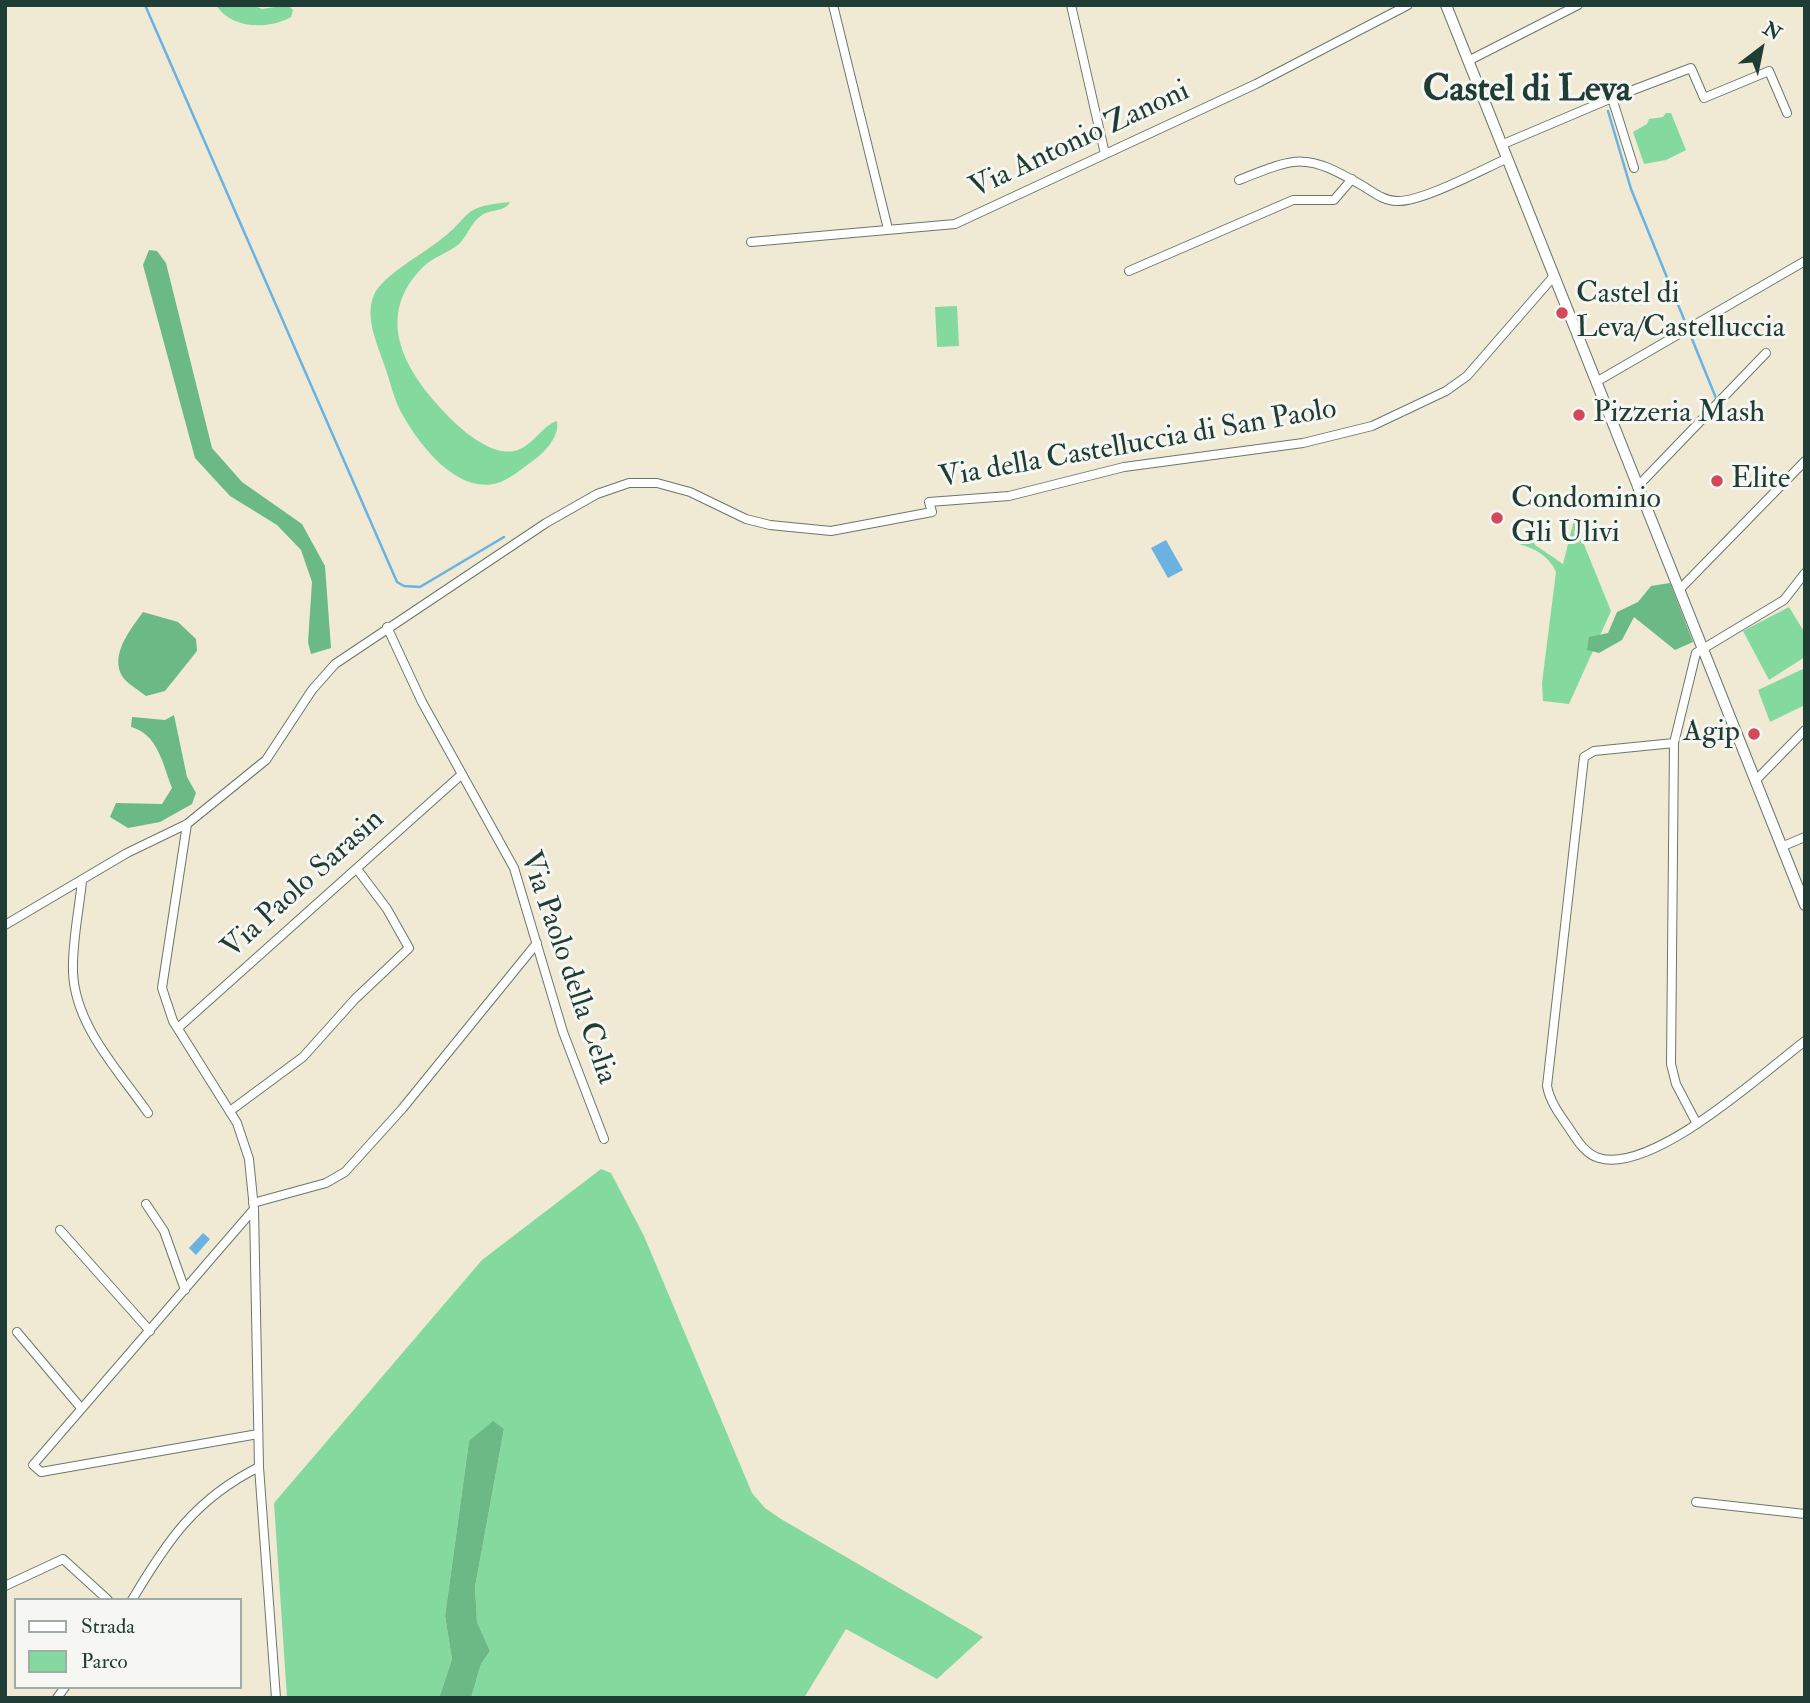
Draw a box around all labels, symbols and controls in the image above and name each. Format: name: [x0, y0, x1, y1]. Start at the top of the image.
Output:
north arrow: [1726, 14, 1796, 84]
text: N: [1759, 17, 1786, 46]
district label: Castel di Leva: [1423, 70, 1631, 114]
street label: Via Antonio Zanoni: [964, 74, 1196, 208]
place label: Castel di Leva/Castelluccia: [1576, 278, 1785, 348]
marker: Castel di Leva/Castelluccia: [1554, 305, 1570, 321]
street label: Via della Castelluccia di San Paolo: [937, 392, 1339, 498]
place label: Pizzeria Mash: [1593, 397, 1765, 433]
marker: Pizzeria Mash: [1571, 407, 1587, 423]
place label: Elite: [1731, 463, 1790, 499]
marker: Elite: [1709, 473, 1725, 489]
place label: Condominio Gli Ulivi: [1511, 483, 1661, 554]
marker: Condominio Gli Ulivi: [1489, 510, 1505, 526]
place label: Agip: [1683, 716, 1740, 752]
marker: Agip: [1746, 726, 1762, 742]
street label: Via Paolo Sarasin: [215, 803, 393, 967]
street label: Via Paolo della Celia: [510, 847, 624, 1089]
legend: [14, 1598, 242, 1689]
text: Strada: [81, 1613, 135, 1640]
text: Parco: [81, 1648, 128, 1675]

